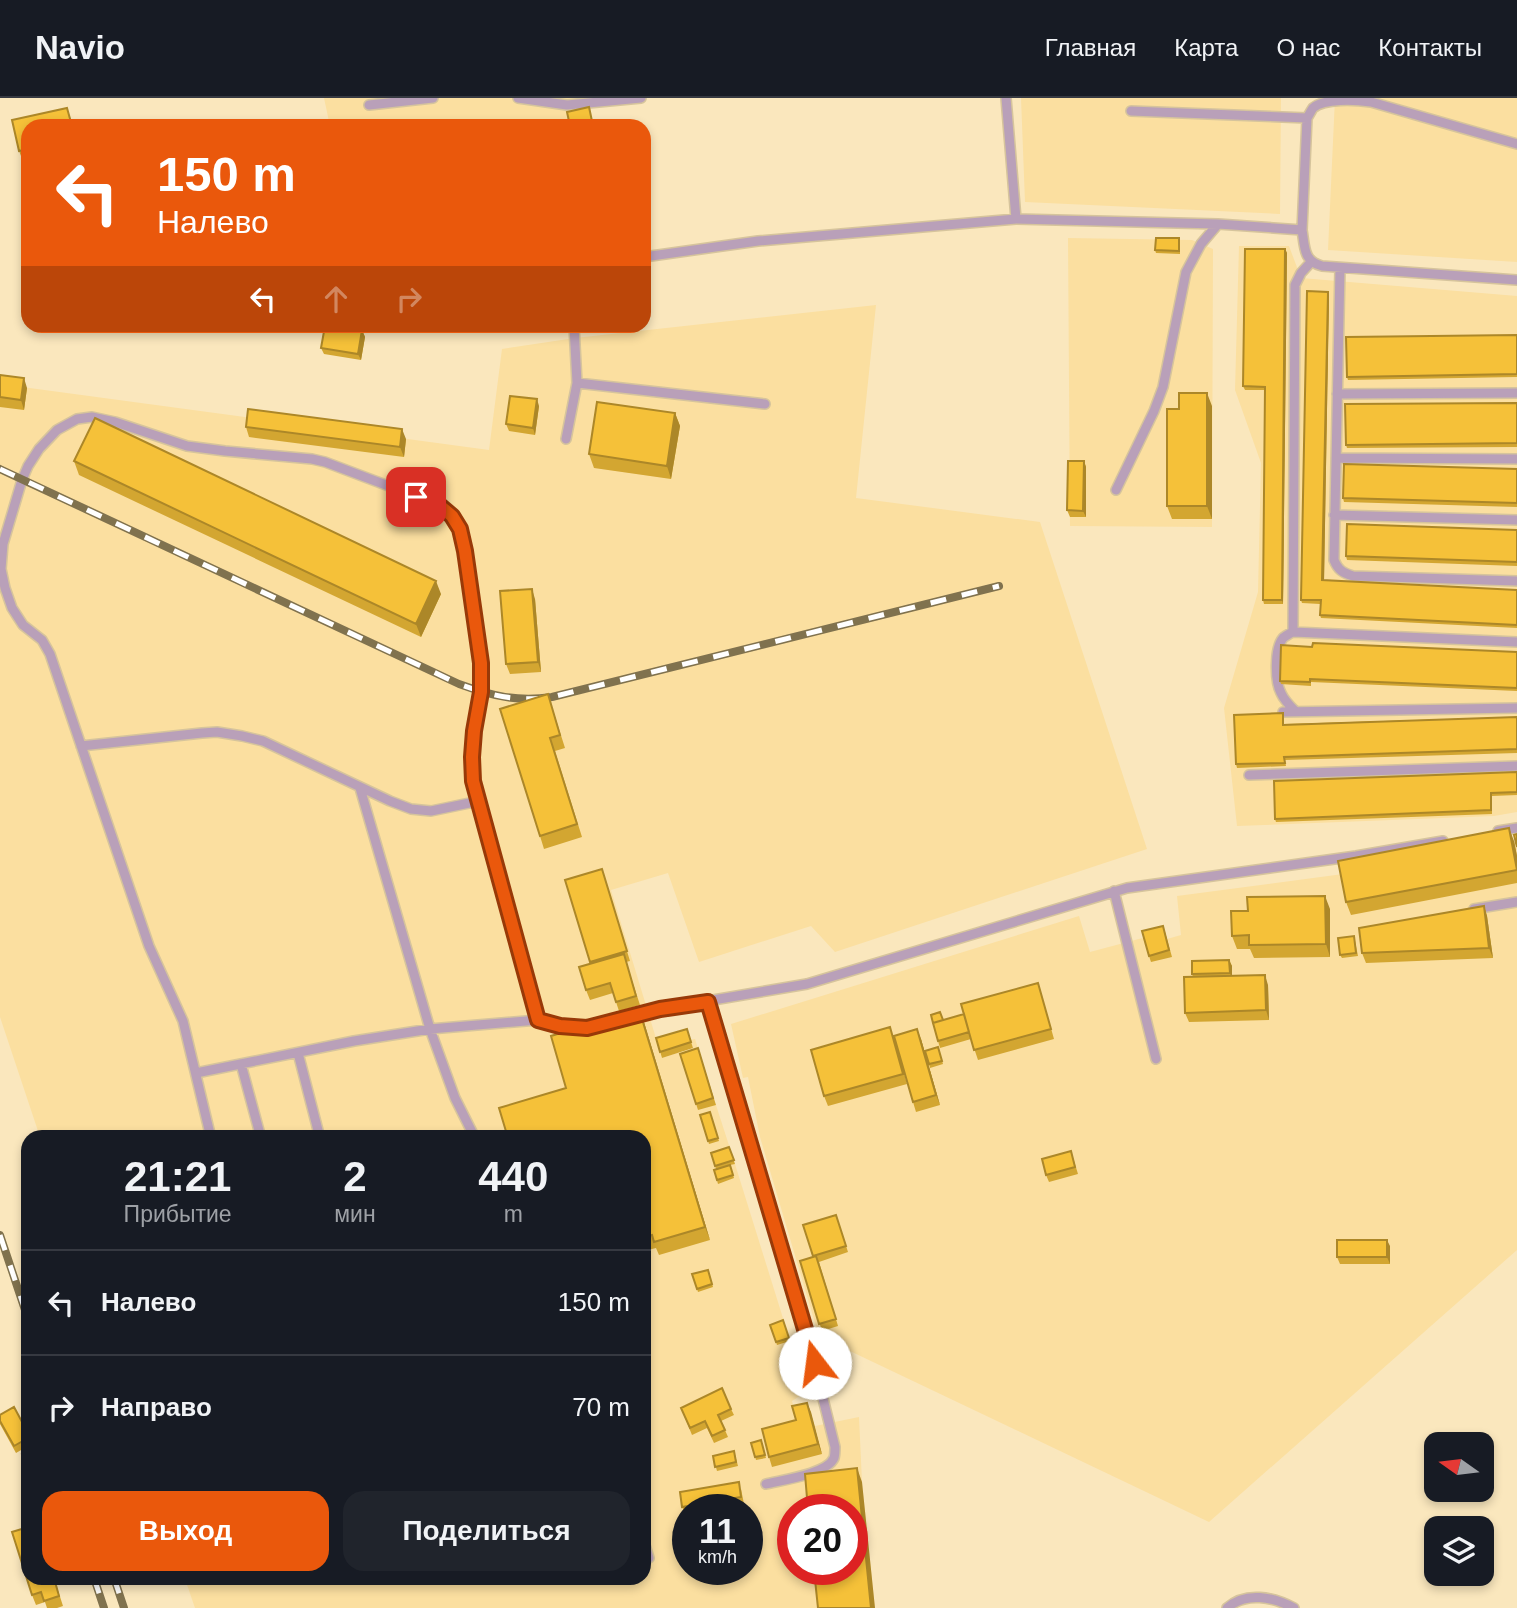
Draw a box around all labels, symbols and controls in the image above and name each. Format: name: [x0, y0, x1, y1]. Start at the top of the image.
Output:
text: Navio: [35, 29, 125, 66]
text: Главная: [1045, 34, 1136, 61]
text: Карта: [1174, 34, 1238, 61]
text: О нас: [1276, 34, 1340, 61]
text: Контакты: [1378, 34, 1482, 61]
icon: left: [42, 147, 133, 238]
text: 150 m: [157, 147, 296, 201]
text: Налево: [157, 204, 269, 240]
icon: left: [244, 280, 282, 318]
icon: ahead: [317, 280, 355, 318]
icon: right: [390, 280, 428, 318]
pin: [386, 467, 446, 527]
icon: arrive: [397, 478, 435, 516]
text: 21:21: [124, 1153, 231, 1200]
text: 2: [343, 1153, 367, 1200]
text: 440: [478, 1153, 548, 1200]
text: Прибытие: [124, 1201, 232, 1227]
text: мин: [334, 1201, 376, 1227]
text: m: [504, 1201, 523, 1227]
icon: left: [42, 1284, 80, 1322]
text: Налево: [101, 1287, 196, 1317]
text: 150 m: [558, 1287, 630, 1317]
position arrow: [778, 1326, 852, 1400]
icon: right: [42, 1389, 80, 1427]
text: Направо: [101, 1392, 212, 1422]
text: 70 m: [572, 1392, 630, 1422]
north arrow: [1424, 1432, 1494, 1502]
map controls: [1424, 1432, 1494, 1586]
button: Выход: [42, 1491, 329, 1571]
button: Поделиться: [343, 1491, 630, 1571]
speed limit sign: 20: [777, 1494, 868, 1585]
text: 11: [699, 1511, 736, 1550]
button: layers: [1424, 1516, 1494, 1586]
text: km/h: [698, 1547, 737, 1567]

